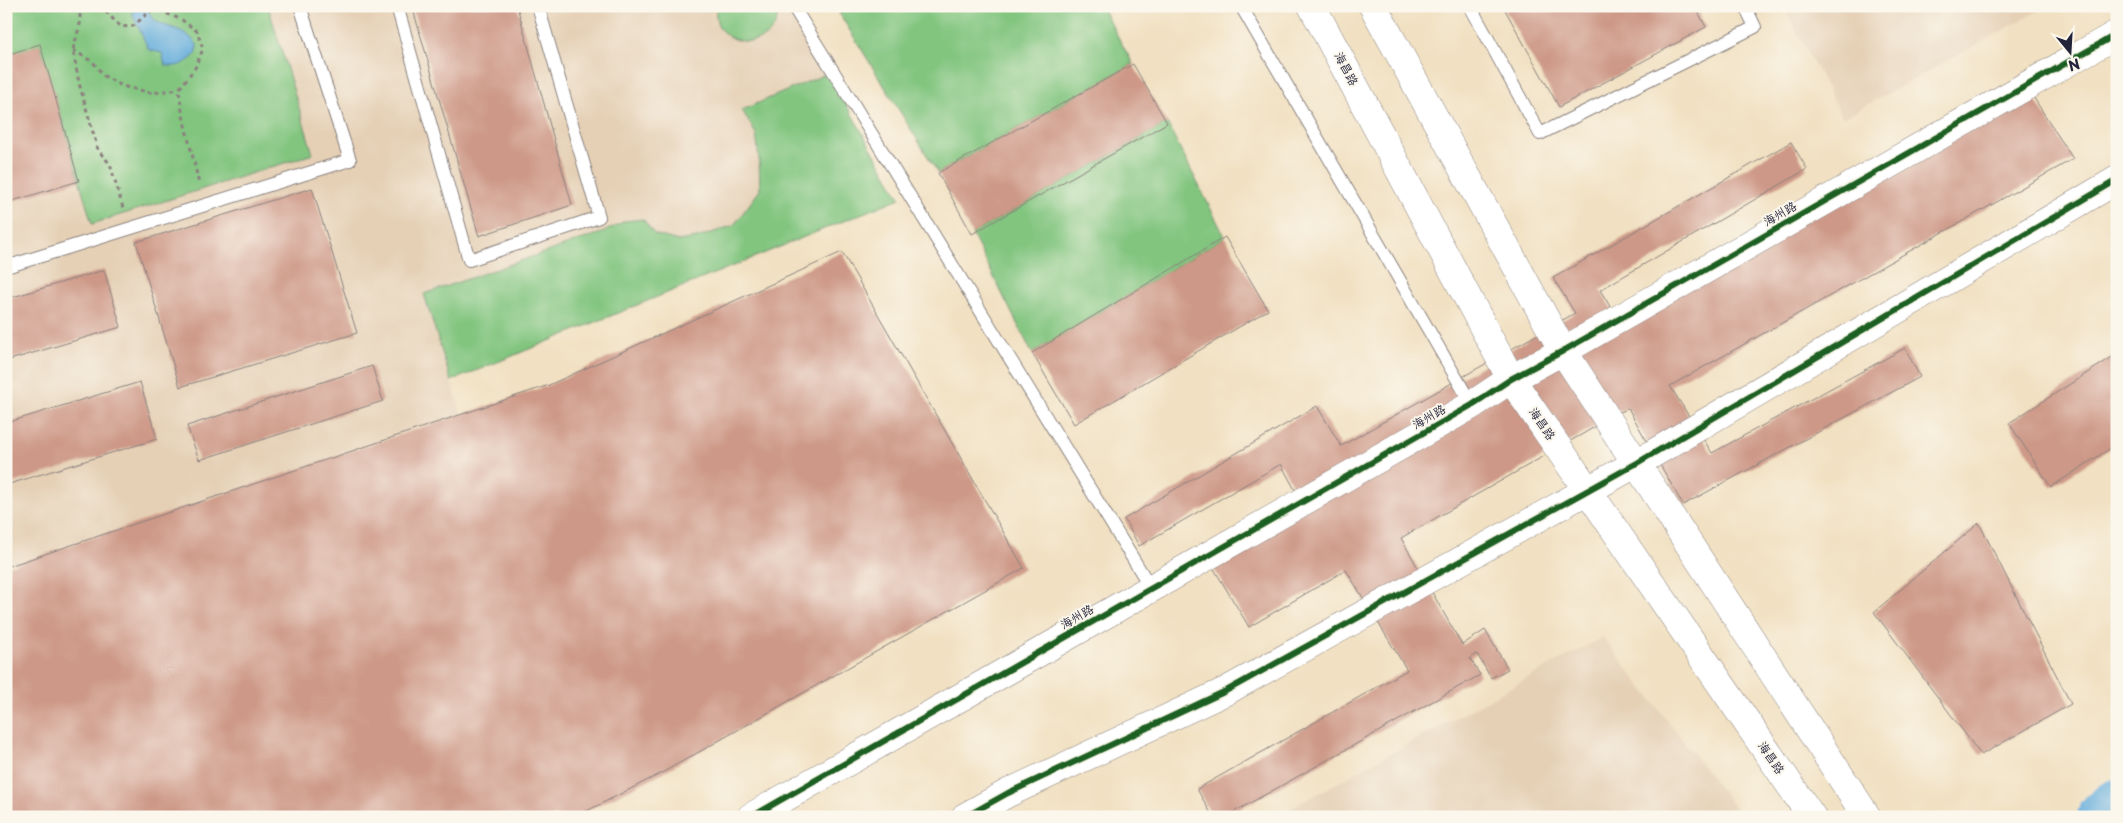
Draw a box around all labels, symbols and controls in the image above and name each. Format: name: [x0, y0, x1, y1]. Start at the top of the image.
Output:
north arrow: [2046, 28, 2096, 78]
street label: 海昌路: [1330, 48, 1363, 89]
text: N: [2066, 53, 2083, 77]
street label: 海州路: [1759, 196, 1800, 230]
street label: 海州路: [1408, 399, 1449, 433]
street label: 海昌路: [1525, 403, 1560, 443]
street label: 海州路: [1056, 599, 1097, 633]
street label: 海昌路: [1754, 737, 1789, 777]

